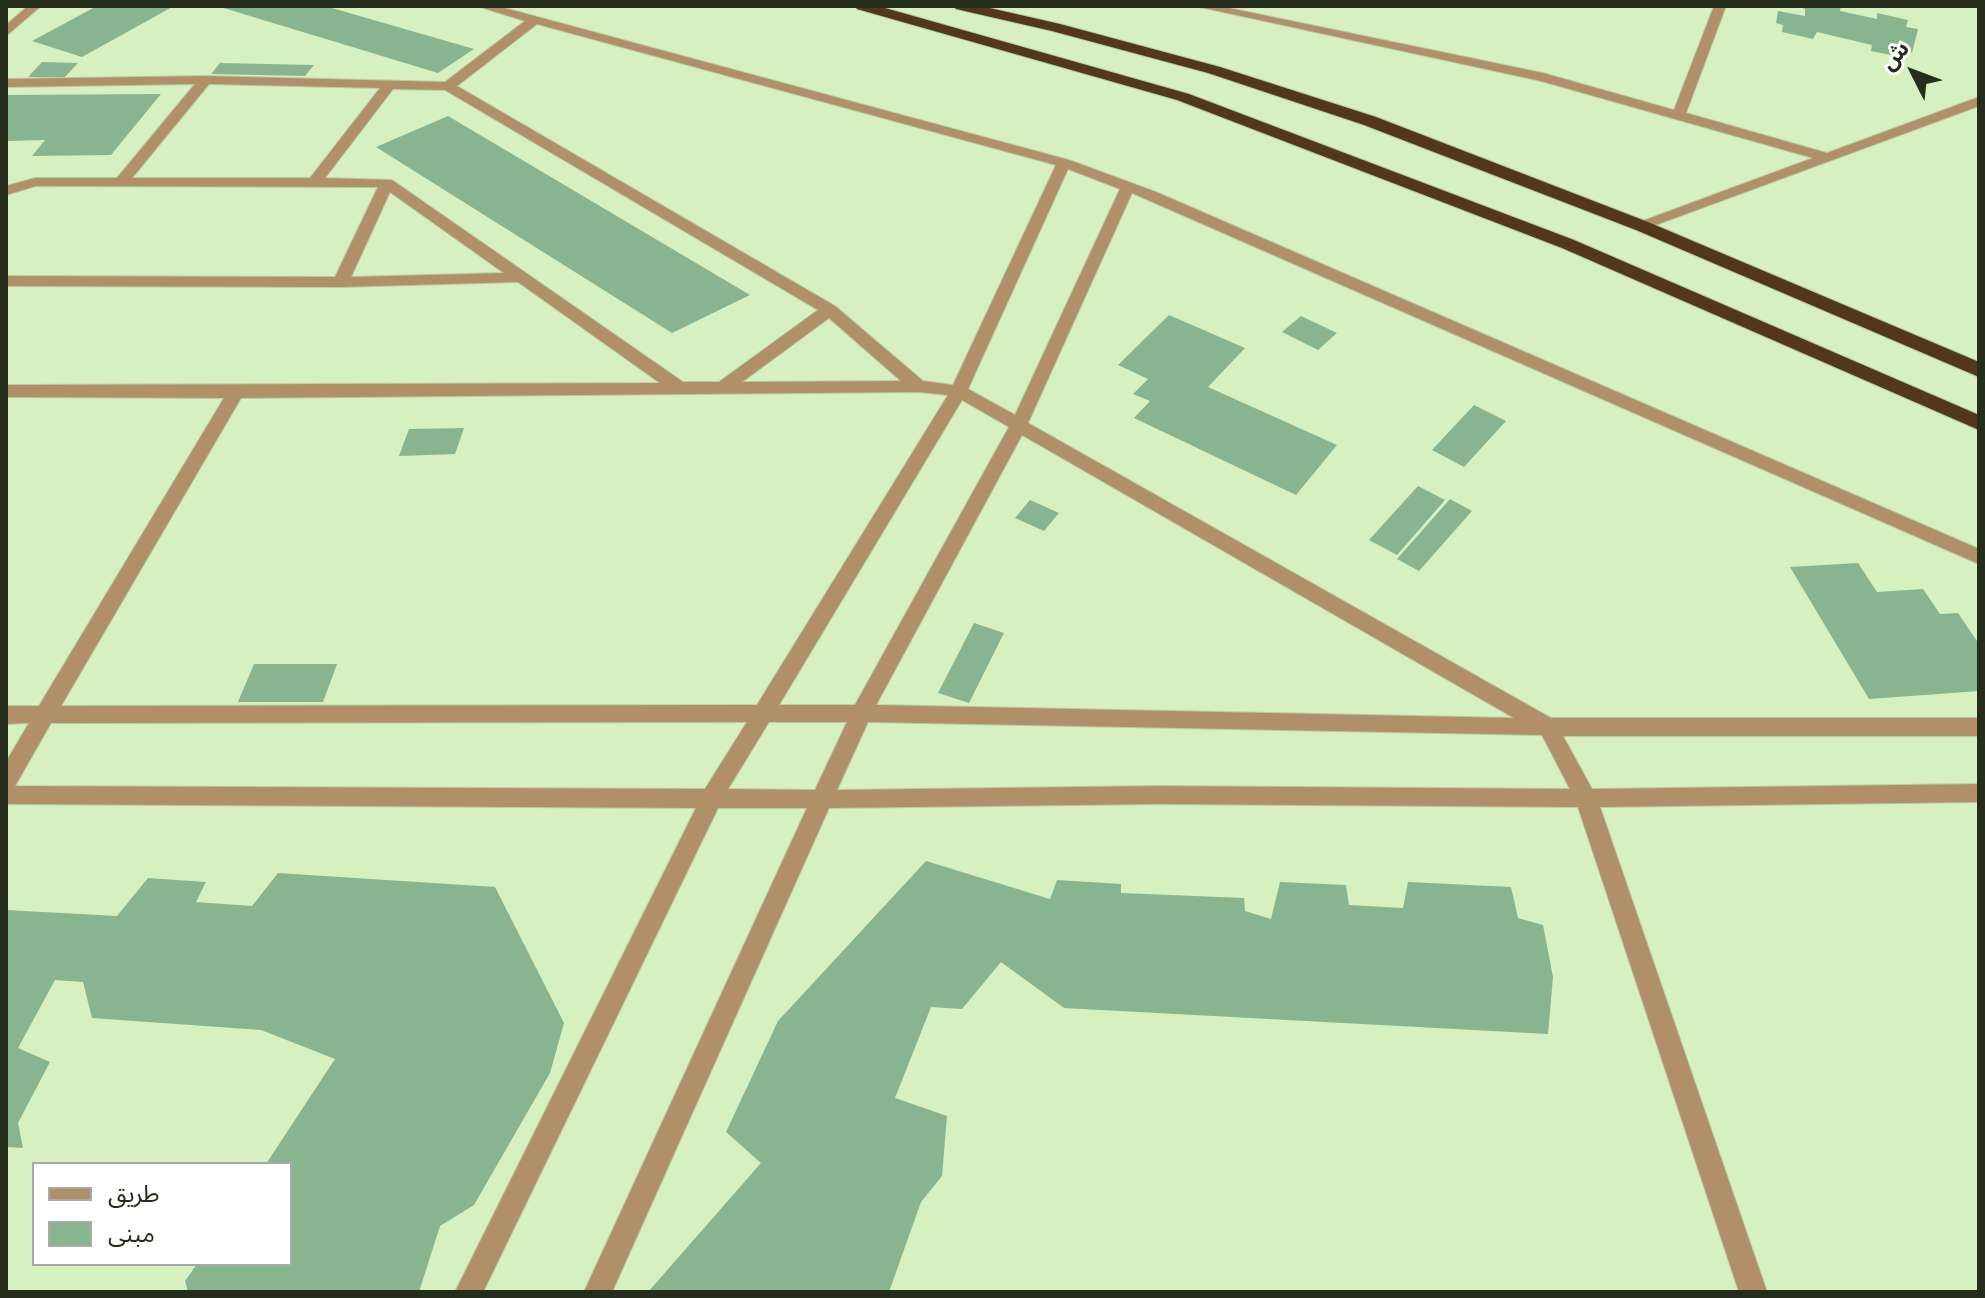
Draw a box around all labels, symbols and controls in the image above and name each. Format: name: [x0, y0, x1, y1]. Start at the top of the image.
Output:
north arrow: [1873, 32, 1953, 112]
text: ش: [1875, 36, 1914, 75]
legend: [32, 1162, 292, 1266]
text: طريق: [108, 1180, 160, 1207]
text: مبنى: [108, 1220, 155, 1247]

